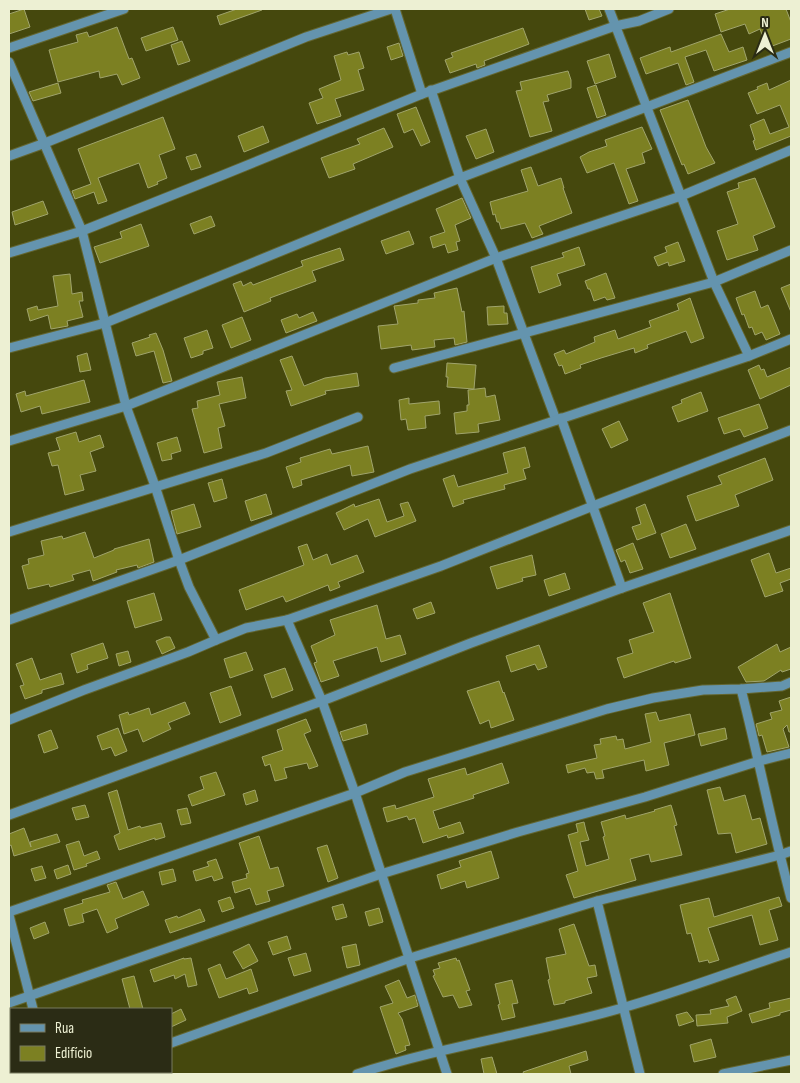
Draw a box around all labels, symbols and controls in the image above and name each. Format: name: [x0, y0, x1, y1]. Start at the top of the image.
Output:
north arrow: [740, 10, 790, 60]
text: N: [761, 14, 769, 31]
legend: [10, 1008, 172, 1073]
text: Rua: [55, 1019, 74, 1038]
text: Edifício: [55, 1044, 92, 1063]

